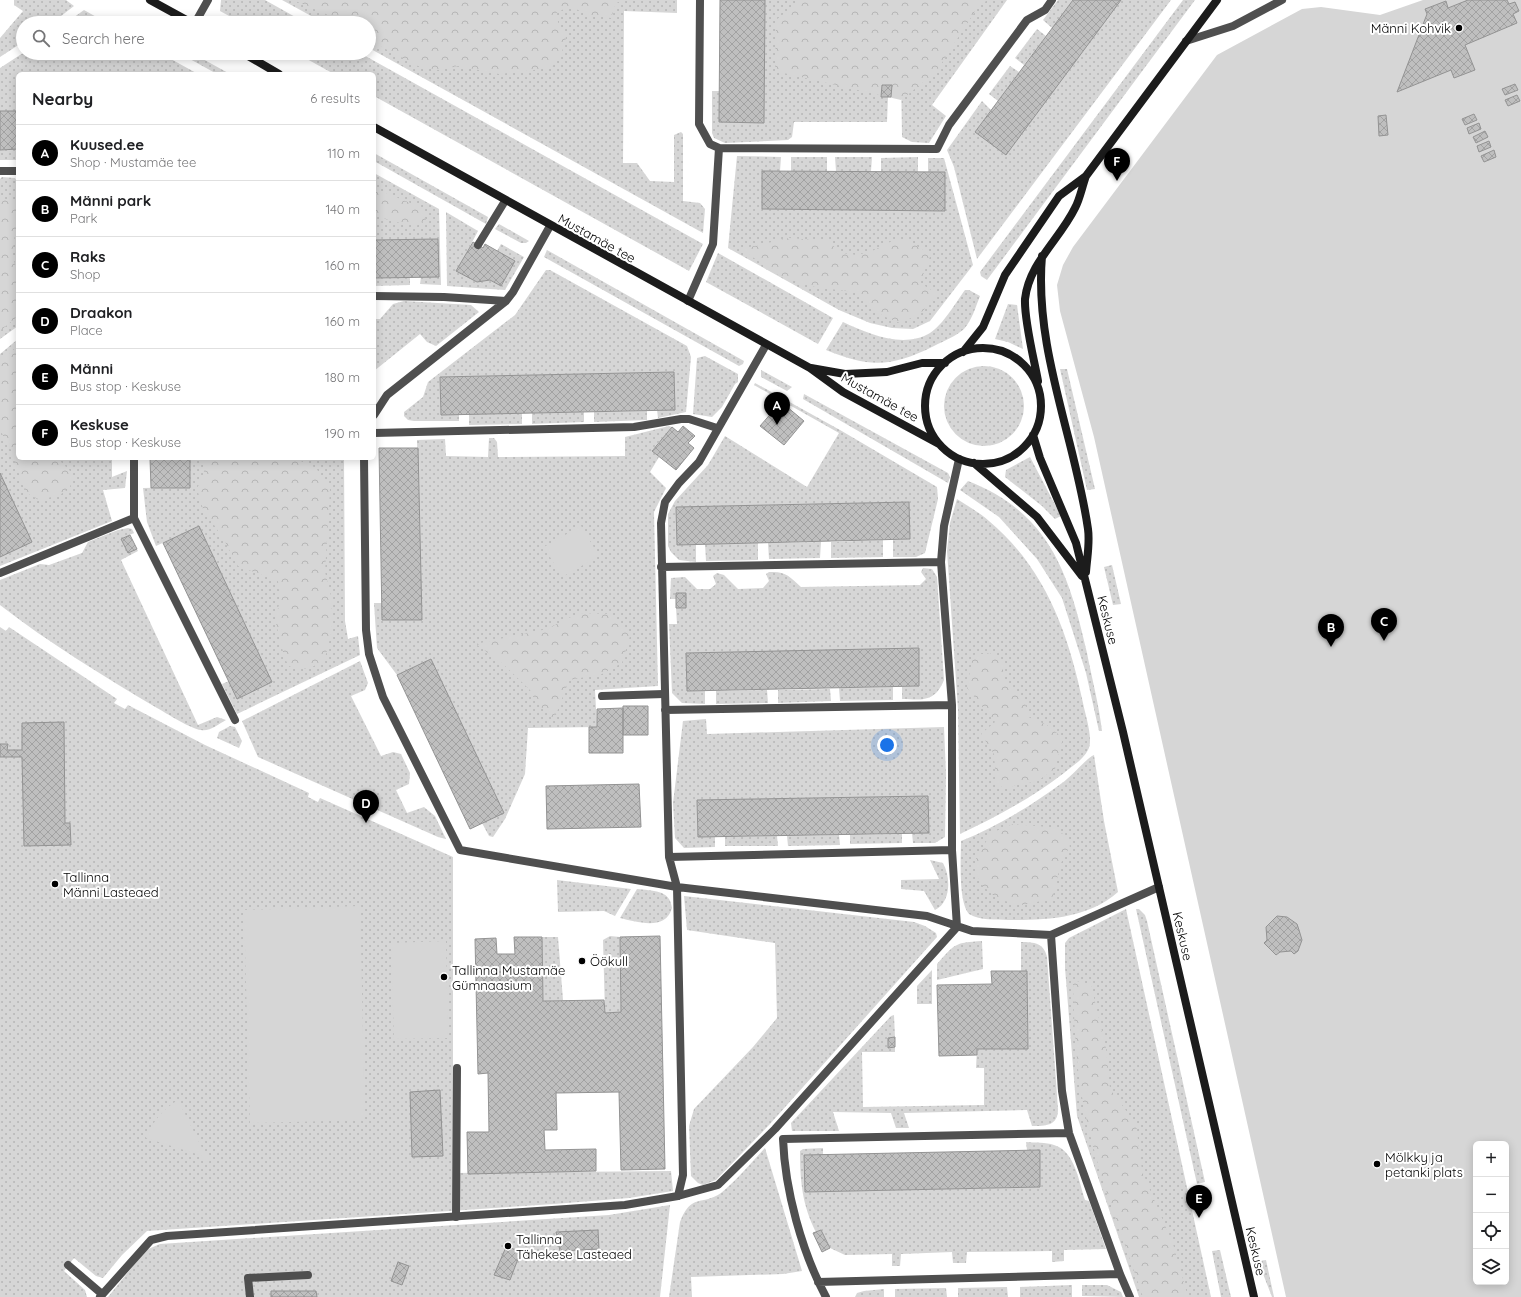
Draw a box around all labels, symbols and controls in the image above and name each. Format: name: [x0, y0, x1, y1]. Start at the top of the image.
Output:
search box: [16, 16, 376, 60]
place label: Männi Kohvik: [1371, 20, 1451, 36]
marker: Männi Kohvik: [1454, 23, 1464, 33]
icon: search: [30, 27, 52, 49]
text: Search here: [62, 29, 145, 48]
text: Nearby: [32, 88, 93, 109]
text: 6 results: [310, 90, 360, 106]
text: Kuused.ee: [70, 135, 144, 154]
text: A: [41, 145, 49, 161]
text: 110 m: [327, 145, 360, 161]
pin: F: [1104, 148, 1130, 181]
text: Shop · Mustamäe tee: [70, 154, 196, 170]
text: Männi park: [70, 191, 151, 210]
text: B: [41, 201, 49, 217]
text: 140 m: [325, 201, 360, 217]
text: Park: [70, 210, 98, 226]
street label: Mustamäe tee: [555, 210, 639, 266]
text: Raks: [70, 247, 105, 266]
text: C: [41, 257, 49, 273]
text: 160 m: [325, 257, 360, 273]
text: Shop: [70, 266, 100, 282]
text: Draakon: [70, 303, 133, 322]
text: D: [40, 313, 50, 329]
text: 160 m: [325, 313, 360, 329]
text: Place: [70, 322, 103, 338]
text: Männi: [70, 359, 113, 378]
text: E: [41, 369, 49, 385]
text: 180 m: [325, 369, 360, 385]
street label: Mustamäe tee: [838, 369, 922, 425]
text: Bus stop · Keskuse: [70, 378, 181, 394]
pin: A: [764, 392, 790, 425]
text: Keskuse: [70, 415, 129, 434]
text: F: [41, 425, 49, 441]
text: 190 m: [325, 425, 360, 441]
text: Bus stop · Keskuse: [70, 434, 181, 450]
street label: Keskuse: [1094, 594, 1122, 646]
pin: C: [1371, 608, 1397, 641]
pin: B: [1318, 614, 1344, 647]
your location: [877, 735, 897, 755]
pin: D: [353, 790, 379, 823]
place label: Tallinna Männi Lasteaed: [63, 869, 159, 900]
marker: Tallinna Männi Lasteaed: [50, 879, 60, 889]
street label: Keskuse: [1170, 910, 1196, 962]
place label: Öökull: [590, 953, 628, 969]
marker: Öökull: [577, 956, 587, 966]
place label: Tallinna Mustamäe Gümnaasium: [452, 962, 565, 993]
marker: Tallinna Mustamäe Gümnaasium: [439, 972, 449, 982]
map controls: [1473, 1141, 1509, 1285]
button: +: [1473, 1141, 1509, 1177]
place label: Mölkky ja petanki plats: [1385, 1149, 1463, 1180]
marker: Mölkky ja petanki plats: [1372, 1159, 1382, 1169]
button: −: [1473, 1177, 1509, 1213]
pin: E: [1186, 1185, 1212, 1218]
button: locate: [1473, 1213, 1509, 1249]
street label: Keskuse: [1243, 1225, 1269, 1277]
place label: Tallinna Tähekese Lasteaed: [516, 1231, 632, 1262]
marker: Tallinna Tähekese Lasteaed: [503, 1241, 513, 1251]
button: layers: [1473, 1249, 1509, 1285]

